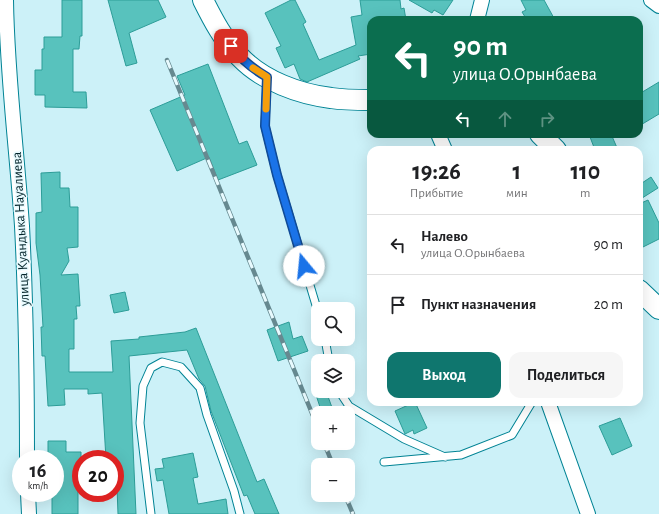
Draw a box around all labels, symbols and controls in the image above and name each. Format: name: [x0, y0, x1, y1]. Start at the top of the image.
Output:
pin: [214, 29, 248, 63]
icon: left: [387, 32, 439, 84]
text: 90 m: [453, 33, 508, 61]
icon: arrive: [220, 35, 242, 57]
text: улица О.Орынбаева: [453, 66, 597, 84]
icon: left: [452, 108, 474, 130]
icon: ahead: [494, 108, 516, 130]
icon: right: [536, 108, 558, 130]
street label: улица Куандыка Науалиева: [10, 151, 32, 307]
text: 19:26: [412, 160, 461, 184]
text: 1: [513, 160, 521, 184]
text: 110: [570, 160, 600, 184]
text: Прибытие: [410, 187, 463, 200]
text: мин: [506, 187, 528, 200]
text: m: [580, 187, 591, 200]
text: Налево: [421, 229, 468, 244]
icon: left: [387, 234, 409, 256]
text: 90 m: [594, 237, 623, 252]
position arrow: [283, 245, 325, 287]
text: улица О.Орынбаева: [421, 247, 525, 260]
icon: arrive: [387, 294, 409, 316]
text: Пункт назначения: [421, 297, 536, 312]
text: 20 m: [594, 297, 623, 312]
map controls: [311, 302, 355, 502]
button: search: [311, 302, 355, 346]
button: Выход: [387, 352, 501, 398]
button: Поделиться: [509, 352, 623, 398]
button: layers: [311, 354, 355, 398]
button: +: [311, 406, 355, 450]
speed limit sign: 20: [72, 450, 124, 502]
button: −: [311, 458, 355, 502]
text: 16: [30, 461, 46, 481]
text: km/h: [28, 481, 48, 491]

